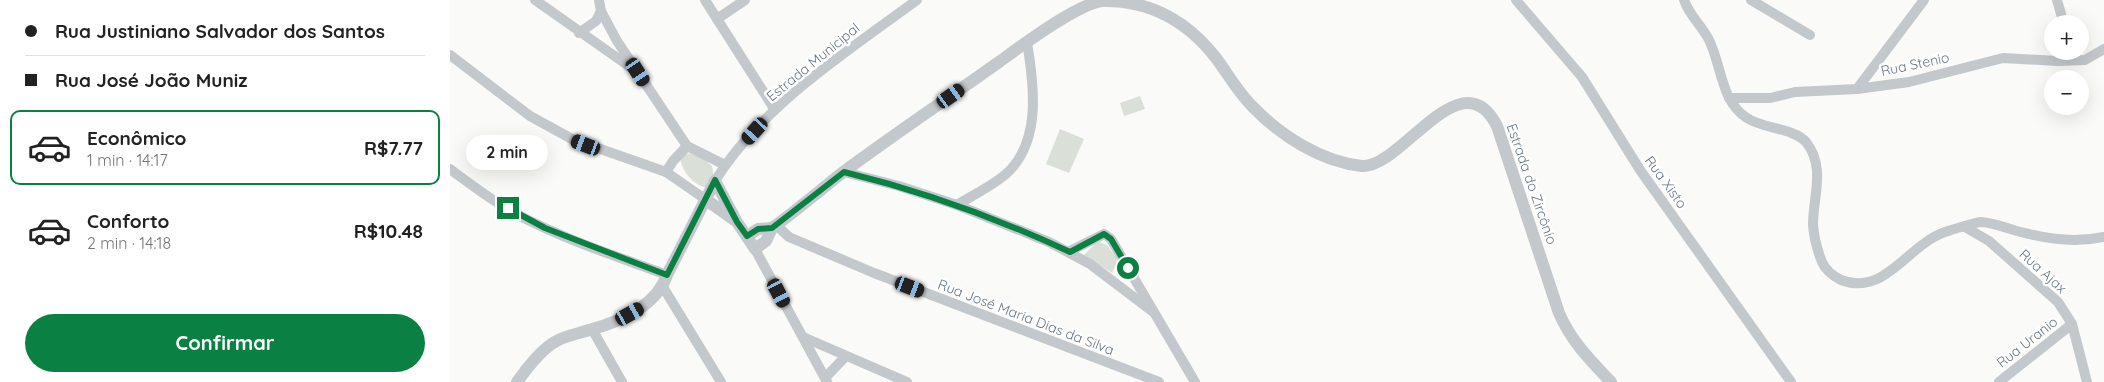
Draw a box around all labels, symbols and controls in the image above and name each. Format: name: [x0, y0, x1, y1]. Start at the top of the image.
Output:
map controls: [2044, 15, 2089, 115]
button: +: [2044, 15, 2089, 60]
text: Rua Justiniano Salvador dos Santos: [55, 19, 385, 43]
street label: Estrada Municipal: [763, 19, 863, 105]
street label: Rua Stenio: [1879, 48, 1951, 80]
car: [623, 55, 652, 89]
text: Rua José João Muniz: [55, 68, 247, 92]
button: −: [2044, 70, 2089, 115]
car: [934, 81, 967, 111]
car: [739, 115, 770, 147]
street label: Estrada do Zircônio: [1503, 121, 1561, 247]
icon: car: [27, 125, 72, 170]
text: Econômico: [87, 126, 186, 150]
car: [569, 133, 602, 157]
text: R$7.77: [364, 136, 423, 160]
callout: 2 min: [467, 136, 549, 170]
text: 2 min: [486, 142, 528, 162]
text: 1 min · 14:17: [87, 150, 168, 170]
street label: Rua Xisto: [1641, 152, 1691, 212]
route end: [497, 197, 519, 219]
icon: car: [27, 208, 72, 253]
text: Conforto: [87, 209, 169, 233]
text: R$10.48: [354, 219, 423, 243]
text: 2 min · 14:18: [87, 233, 171, 253]
street label: Rua Ajax: [2016, 245, 2071, 297]
route start: [1117, 257, 1139, 279]
car: [893, 275, 926, 299]
street label: Rua José Maria Dias da Silva: [935, 275, 1117, 359]
car: [765, 276, 792, 310]
car: [613, 300, 646, 328]
street label: Rua Uranio: [1993, 313, 2061, 371]
button: Confirmar: [25, 314, 425, 372]

